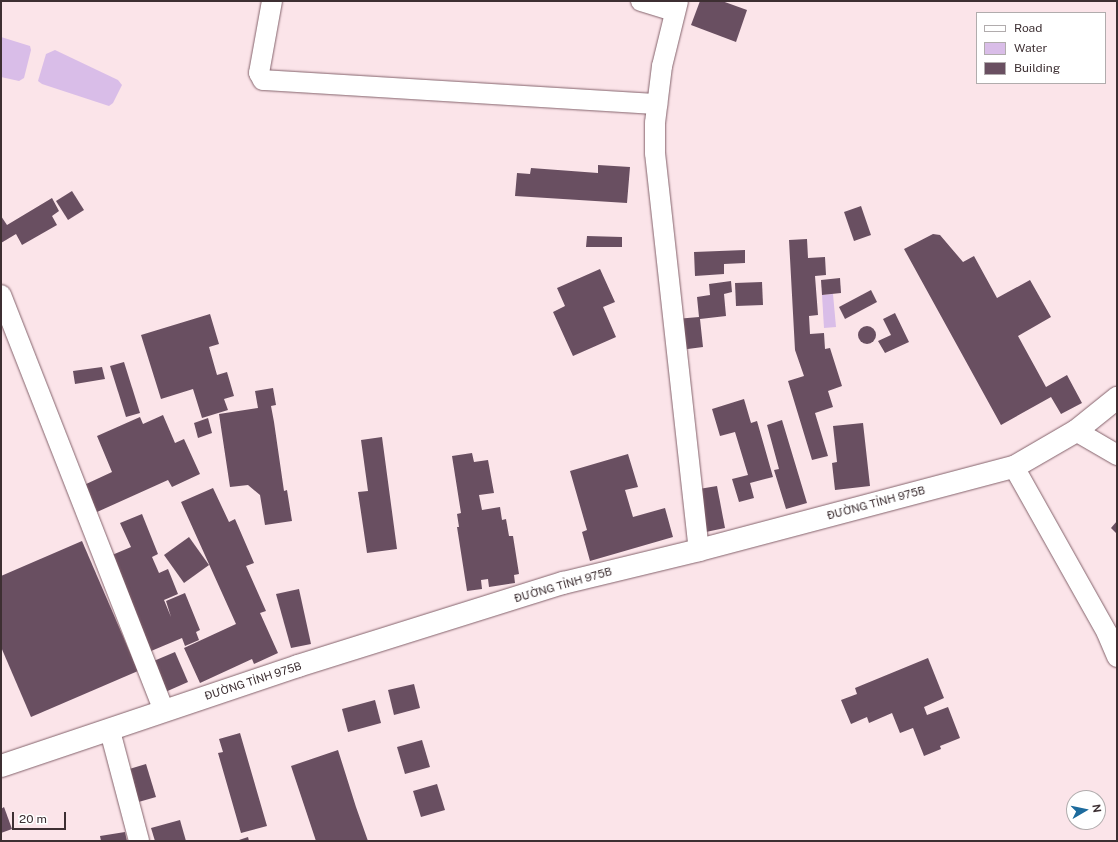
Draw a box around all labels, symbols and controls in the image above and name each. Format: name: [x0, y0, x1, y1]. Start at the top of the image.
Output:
legend: [976, 12, 1106, 84]
text: Road: [1014, 21, 1042, 35]
text: Water: [1014, 41, 1047, 55]
text: Building: [1014, 61, 1060, 75]
street label: ĐƯỜNG TỈNH 975B: [825, 484, 927, 522]
street label: ĐƯỜNG TỈNH 975B: [513, 565, 613, 605]
street label: ĐƯỜNG TỈNH 975B: [203, 659, 303, 703]
north arrow: [1066, 790, 1106, 830]
text: N: [1090, 803, 1103, 813]
scale bar: [14, 804, 68, 830]
text: 20 m: [19, 812, 47, 826]

